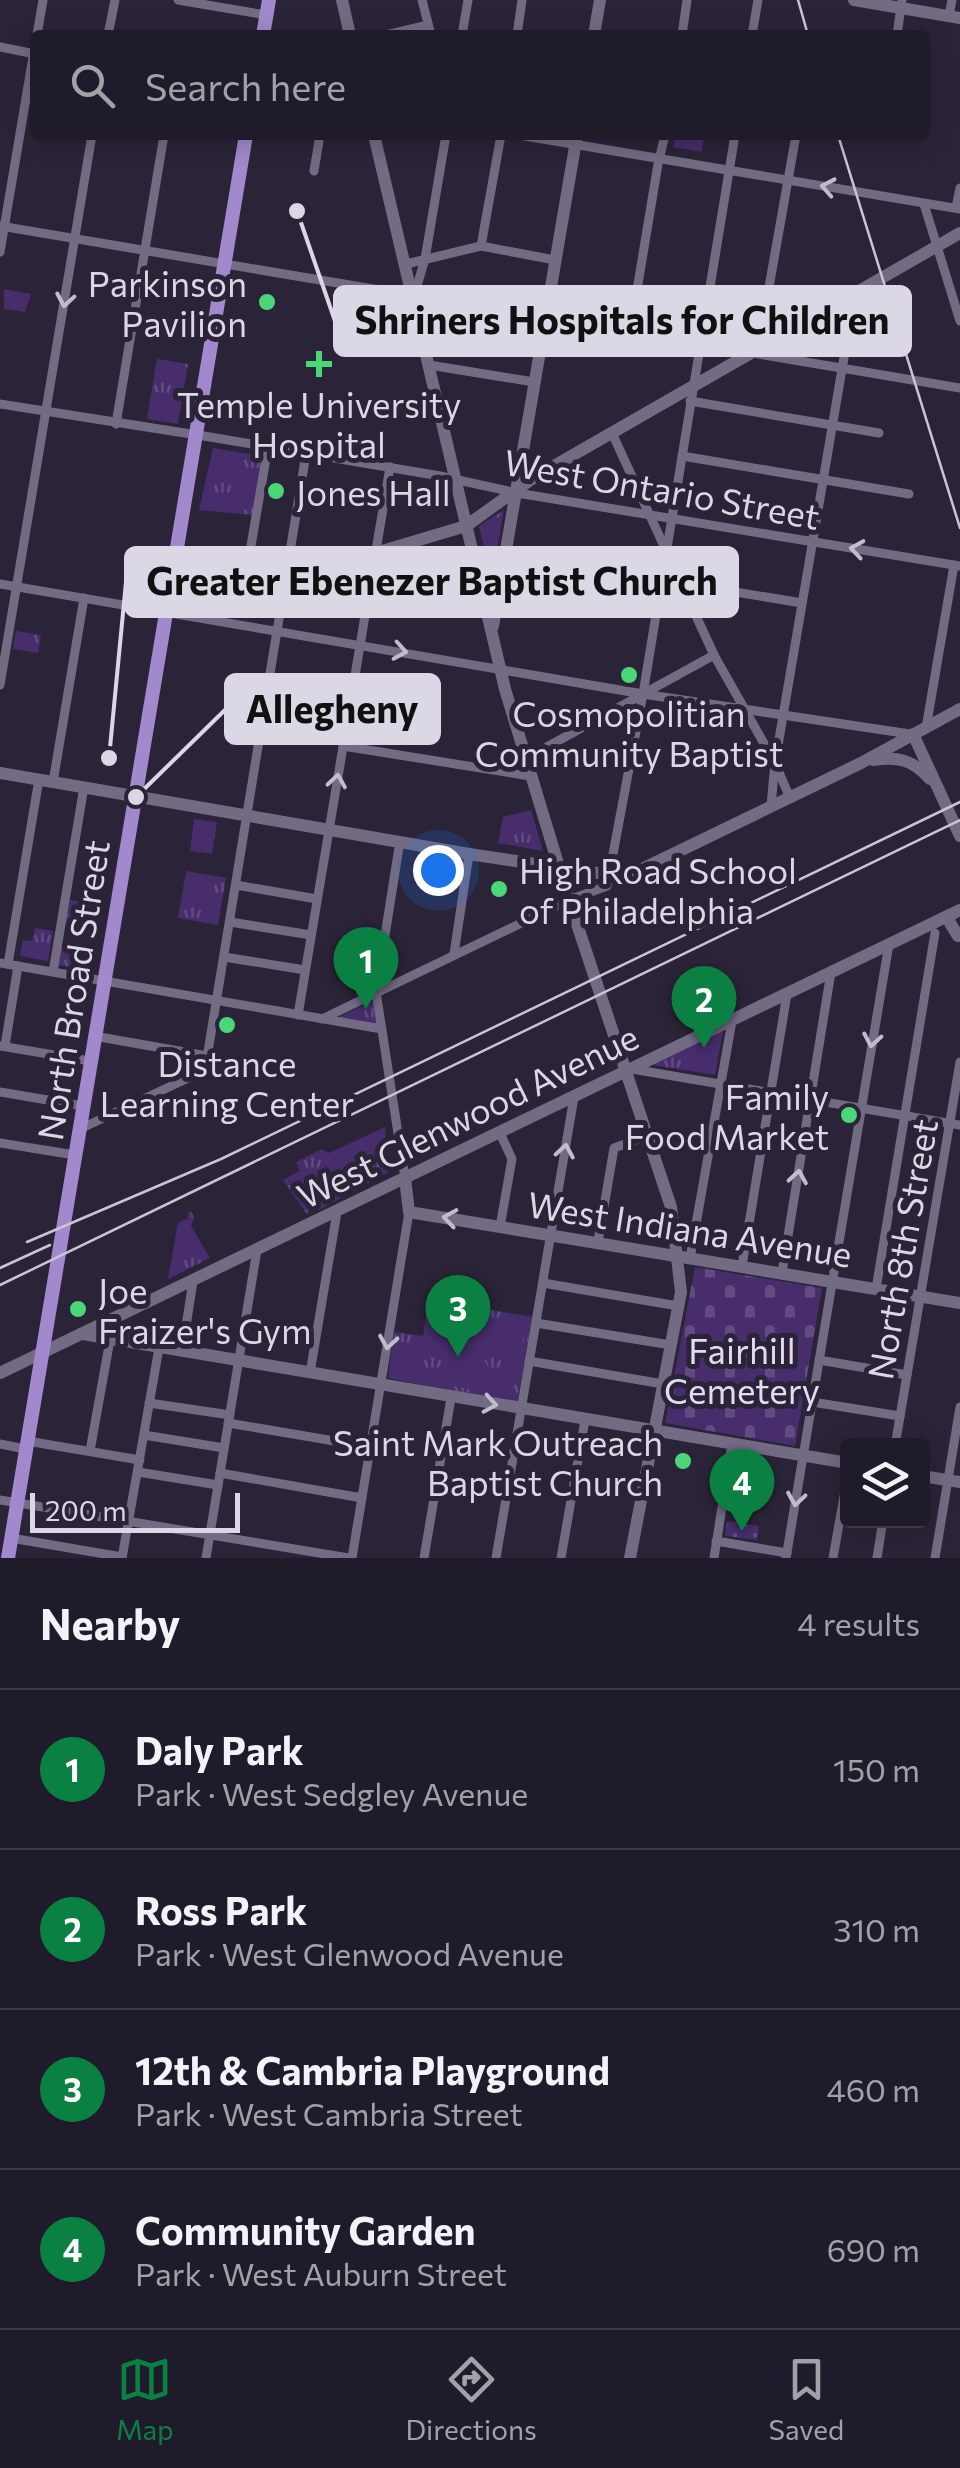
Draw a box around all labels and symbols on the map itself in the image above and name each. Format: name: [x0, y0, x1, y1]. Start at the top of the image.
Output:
one-way arrow: [820, 177, 836, 198]
place label: Parkinson Pavilion: [88, 261, 247, 344]
callout: Shriners Hospitals for Children: [335, 287, 910, 355]
marker: Parkinson Pavilion: [256, 291, 278, 313]
one-way arrow: [55, 292, 76, 309]
text: Shriners Hospitals for Children: [355, 295, 889, 342]
marker: Temple University Hospital: [306, 351, 332, 377]
place label: Temple University Hospital: [177, 382, 461, 465]
street label: West Ontario Street: [501, 439, 823, 537]
place label: Jones Hall: [296, 470, 451, 513]
marker: Jones Hall: [265, 480, 287, 502]
one-way arrow: [849, 539, 866, 560]
callout: Greater Ebenezer Baptist Church: [126, 548, 737, 616]
text: Greater Ebenezer Baptist Church: [146, 556, 718, 603]
one-way arrow: [392, 640, 409, 661]
marker: Cosmopolitian Community Baptist: [618, 664, 640, 686]
callout: Allegheny: [226, 675, 439, 743]
text: Allegheny: [245, 684, 419, 731]
place label: Cosmopolitian Community Baptist: [475, 691, 783, 774]
one-way arrow: [326, 772, 347, 789]
street label: North Broad Street: [27, 837, 117, 1143]
your location: [413, 845, 464, 896]
place label: High Road School of Philadelphia: [519, 848, 797, 931]
marker: High Road School of Philadelphia: [488, 878, 510, 900]
pin: 1: [334, 926, 398, 1009]
pin: 2: [672, 966, 736, 1048]
marker: Distance Learning Center: [216, 1014, 238, 1036]
street label: West Glenwood Avenue: [289, 1014, 645, 1216]
one-way arrow: [862, 1032, 883, 1048]
place label: Distance Learning Center: [100, 1041, 354, 1124]
place label: Family Food Market: [625, 1074, 829, 1157]
marker: Family Food Market: [838, 1104, 860, 1126]
street label: North 8th Street: [857, 1115, 945, 1383]
one-way arrow: [554, 1143, 575, 1159]
one-way arrow: [786, 1169, 807, 1185]
street label: West Indiana Avenue: [525, 1181, 855, 1275]
one-way arrow: [441, 1208, 458, 1229]
place label: Joe Fraizer's Gym: [98, 1268, 312, 1351]
pin: 3: [426, 1274, 490, 1357]
marker: Joe Fraizer's Gym: [67, 1298, 89, 1320]
park label: Fairhill Cemetery: [664, 1328, 820, 1411]
one-way arrow: [378, 1334, 399, 1351]
one-way arrow: [481, 1393, 498, 1414]
place label: Saint Mark Outreach Baptist Church: [333, 1420, 663, 1503]
pin: 4: [710, 1448, 774, 1531]
marker: Saint Mark Outreach Baptist Church: [672, 1450, 694, 1472]
scale bar: [30, 1488, 240, 1532]
one-way arrow: [786, 1490, 807, 1507]

